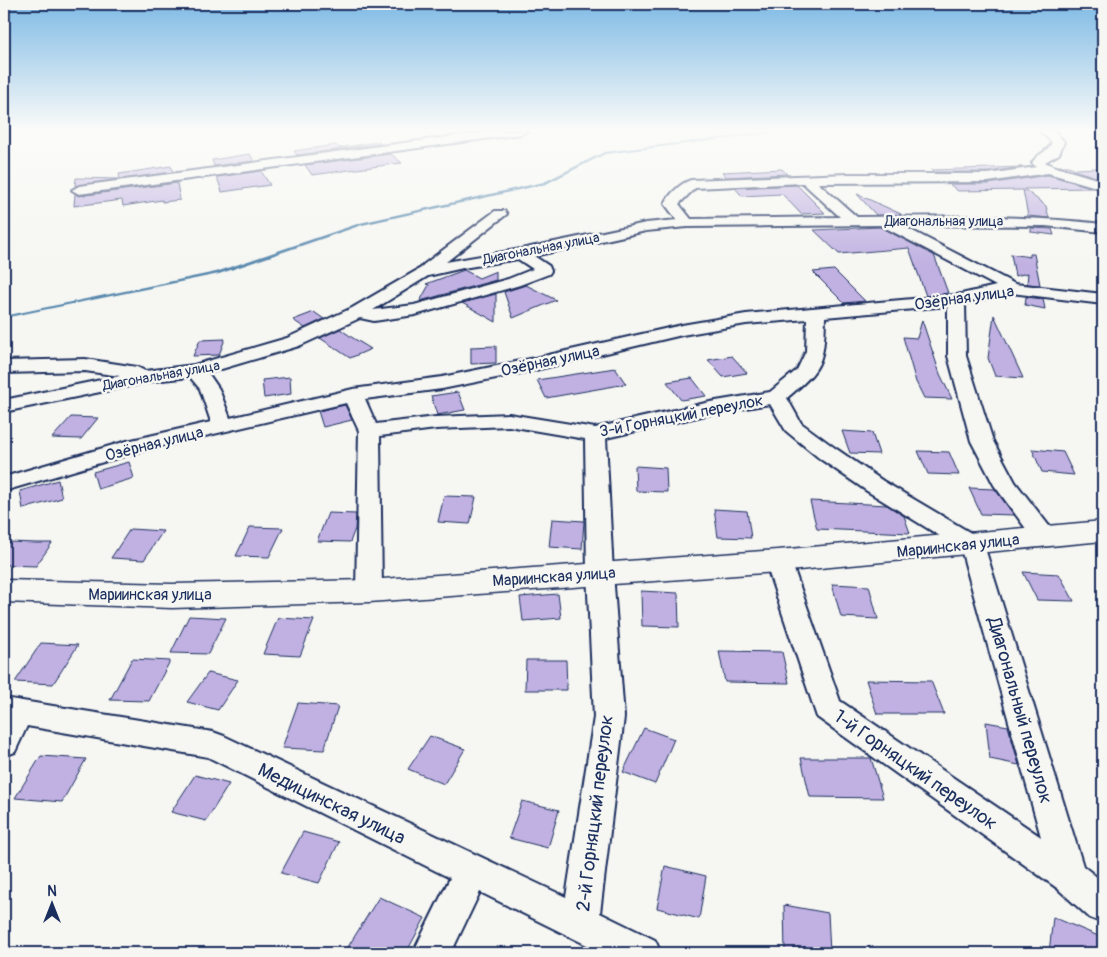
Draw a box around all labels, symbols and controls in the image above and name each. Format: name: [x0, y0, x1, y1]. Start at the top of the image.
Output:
street label: Диагональная улица: [884, 213, 1003, 230]
street label: Диагональная улица: [480, 229, 601, 268]
street label: Озёрная улица: [913, 281, 1015, 315]
street label: Озёрная улица: [499, 341, 601, 381]
street label: Диагональная улица: [100, 357, 221, 394]
street label: 3-й Горняцкий переулок: [598, 390, 765, 442]
street label: Озёрная улица: [103, 422, 205, 466]
street label: Мариинская улица: [896, 530, 1021, 562]
street label: Мариинская улица: [492, 563, 616, 591]
street label: Мариинская улица: [88, 585, 212, 605]
street label: Диагональный переулок: [982, 613, 1058, 806]
street label: 1-й Горняцкий переулок: [829, 704, 1002, 835]
street label: 2-й Горняцкий переулок: [571, 713, 619, 913]
street label: Медицинская улица: [254, 758, 410, 850]
north arrow: [28, 880, 78, 930]
text: N: [47, 883, 57, 900]

